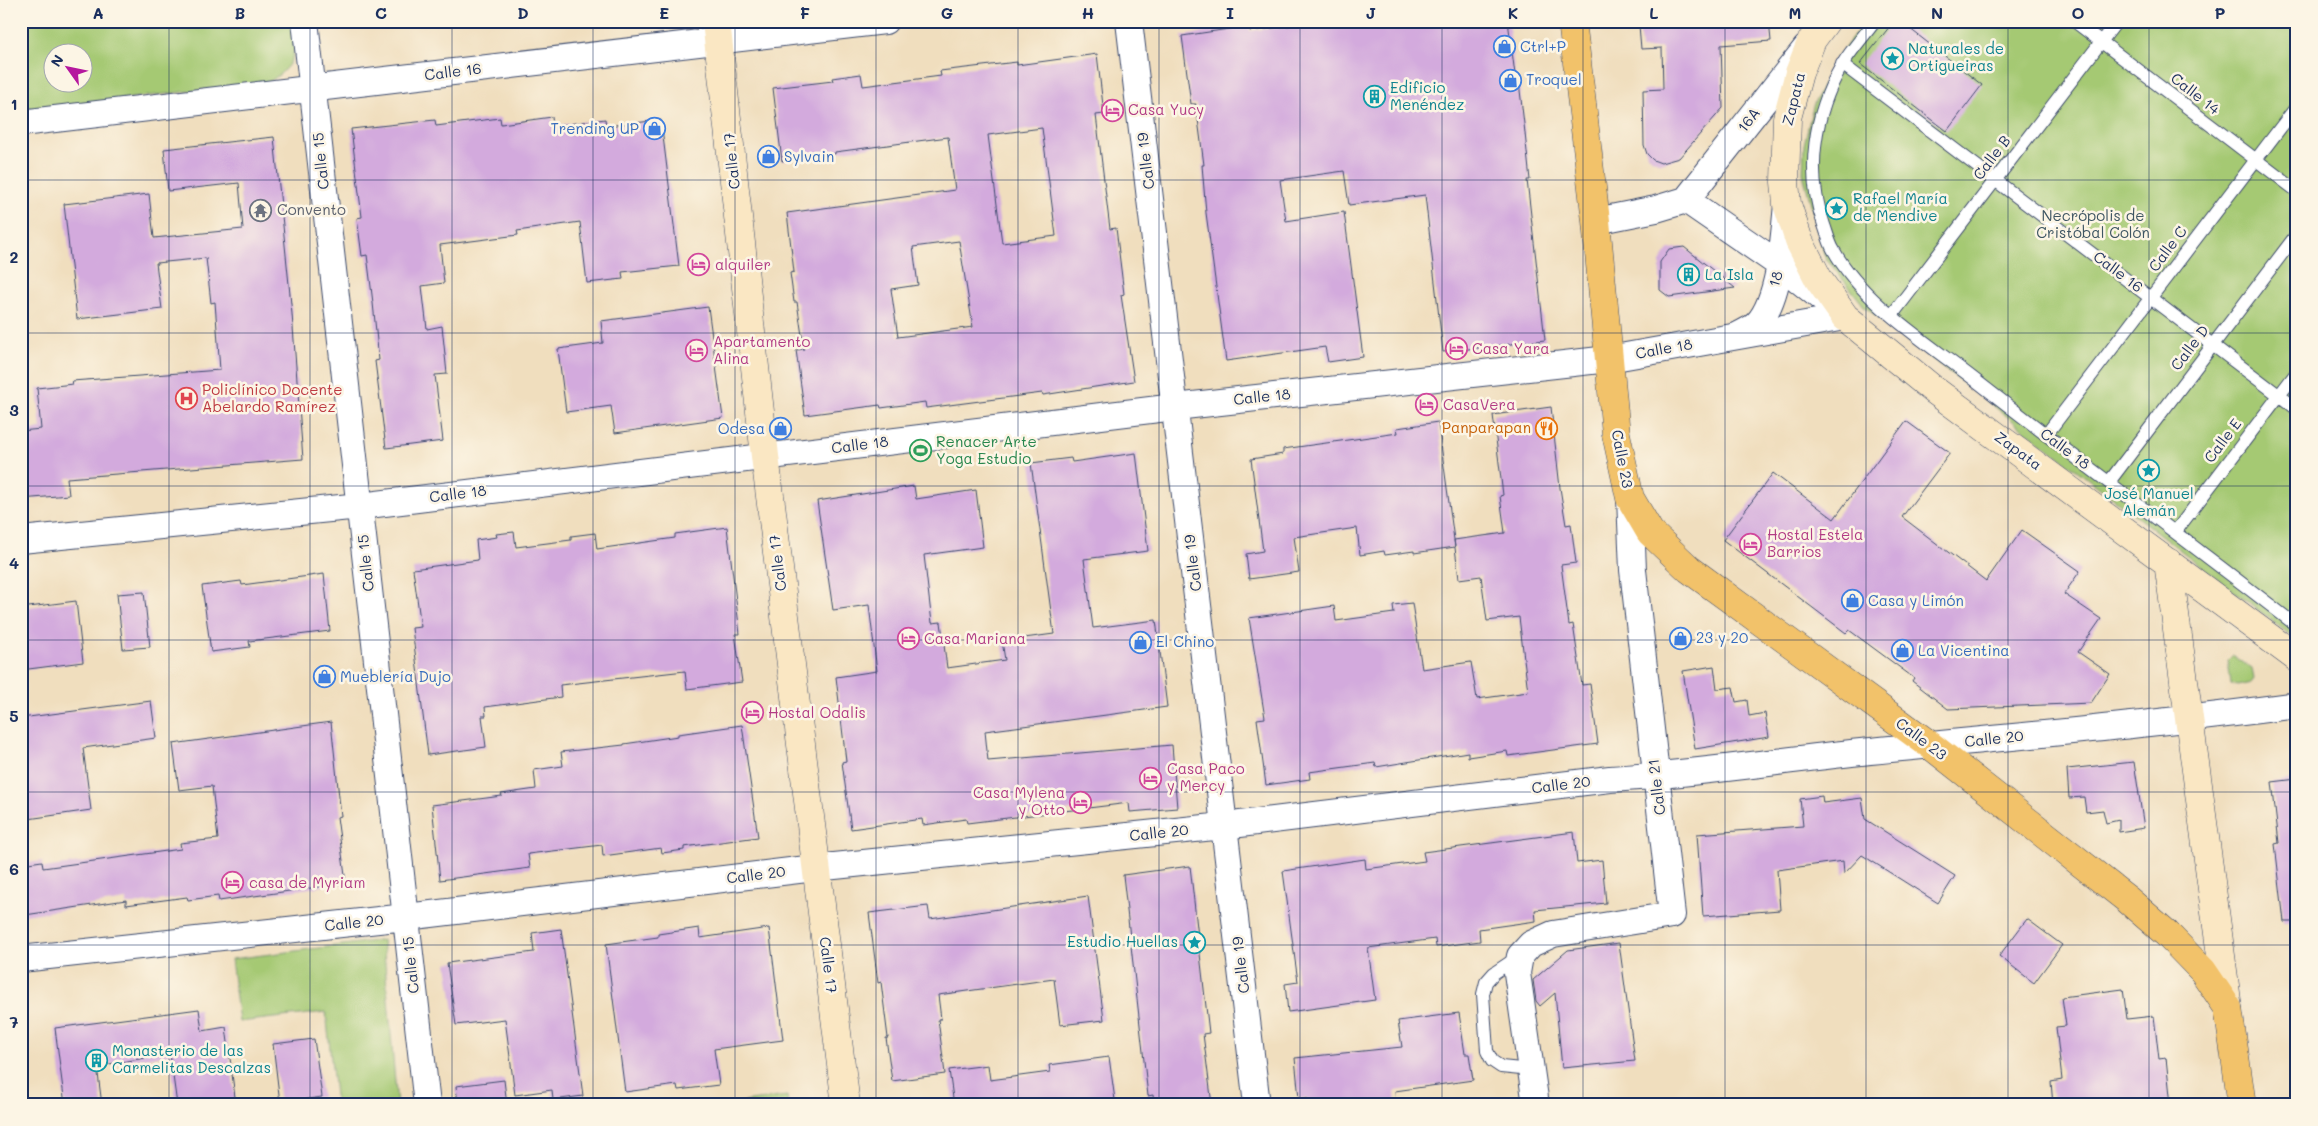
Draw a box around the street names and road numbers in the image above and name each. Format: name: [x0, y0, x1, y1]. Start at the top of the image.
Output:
street label: Calle 16: [423, 58, 483, 84]
street label: Calle 14: [2167, 68, 2224, 119]
street label: Zapata: [1777, 70, 1809, 127]
street label: 16A: [1732, 103, 1764, 136]
street label: Calle 19: [1132, 131, 1158, 191]
street label: Calle B: [1968, 131, 2015, 184]
street label: Calle 15: [307, 132, 333, 191]
street label: Calle 17: [718, 132, 744, 190]
street label: Calle C: [2143, 221, 2191, 275]
street label: Calle 16: [2090, 246, 2148, 296]
street label: 18: [1763, 268, 1787, 289]
street label: Calle D: [2166, 321, 2213, 374]
street label: Calle 18: [1634, 333, 1694, 363]
street label: Calle 18: [1232, 383, 1292, 409]
street label: Calle E: [2199, 414, 2246, 466]
street label: Calle 18: [2037, 423, 2095, 473]
street label: Zapata: [1991, 426, 2046, 474]
street label: Calle 23: [1608, 428, 1638, 490]
street label: Calle 18: [830, 431, 890, 457]
street label: Calle 18: [428, 480, 488, 506]
street label: Calle 19: [1179, 533, 1205, 593]
street label: Calle 15: [352, 534, 378, 593]
street label: Calle 17: [764, 534, 790, 592]
street label: Calle 23: [1892, 713, 1951, 764]
street label: Calle 20: [1963, 725, 2024, 751]
street label: Calle 21: [1643, 758, 1669, 816]
street label: Calle 20: [1530, 770, 1592, 798]
street label: Calle 20: [1128, 819, 1189, 845]
street label: Calle 20: [725, 860, 787, 888]
street label: Calle 20: [323, 909, 384, 935]
street label: Calle 19: [1227, 935, 1253, 995]
street label: Calle 15: [397, 936, 423, 995]
street label: Calle 17: [816, 936, 842, 994]

